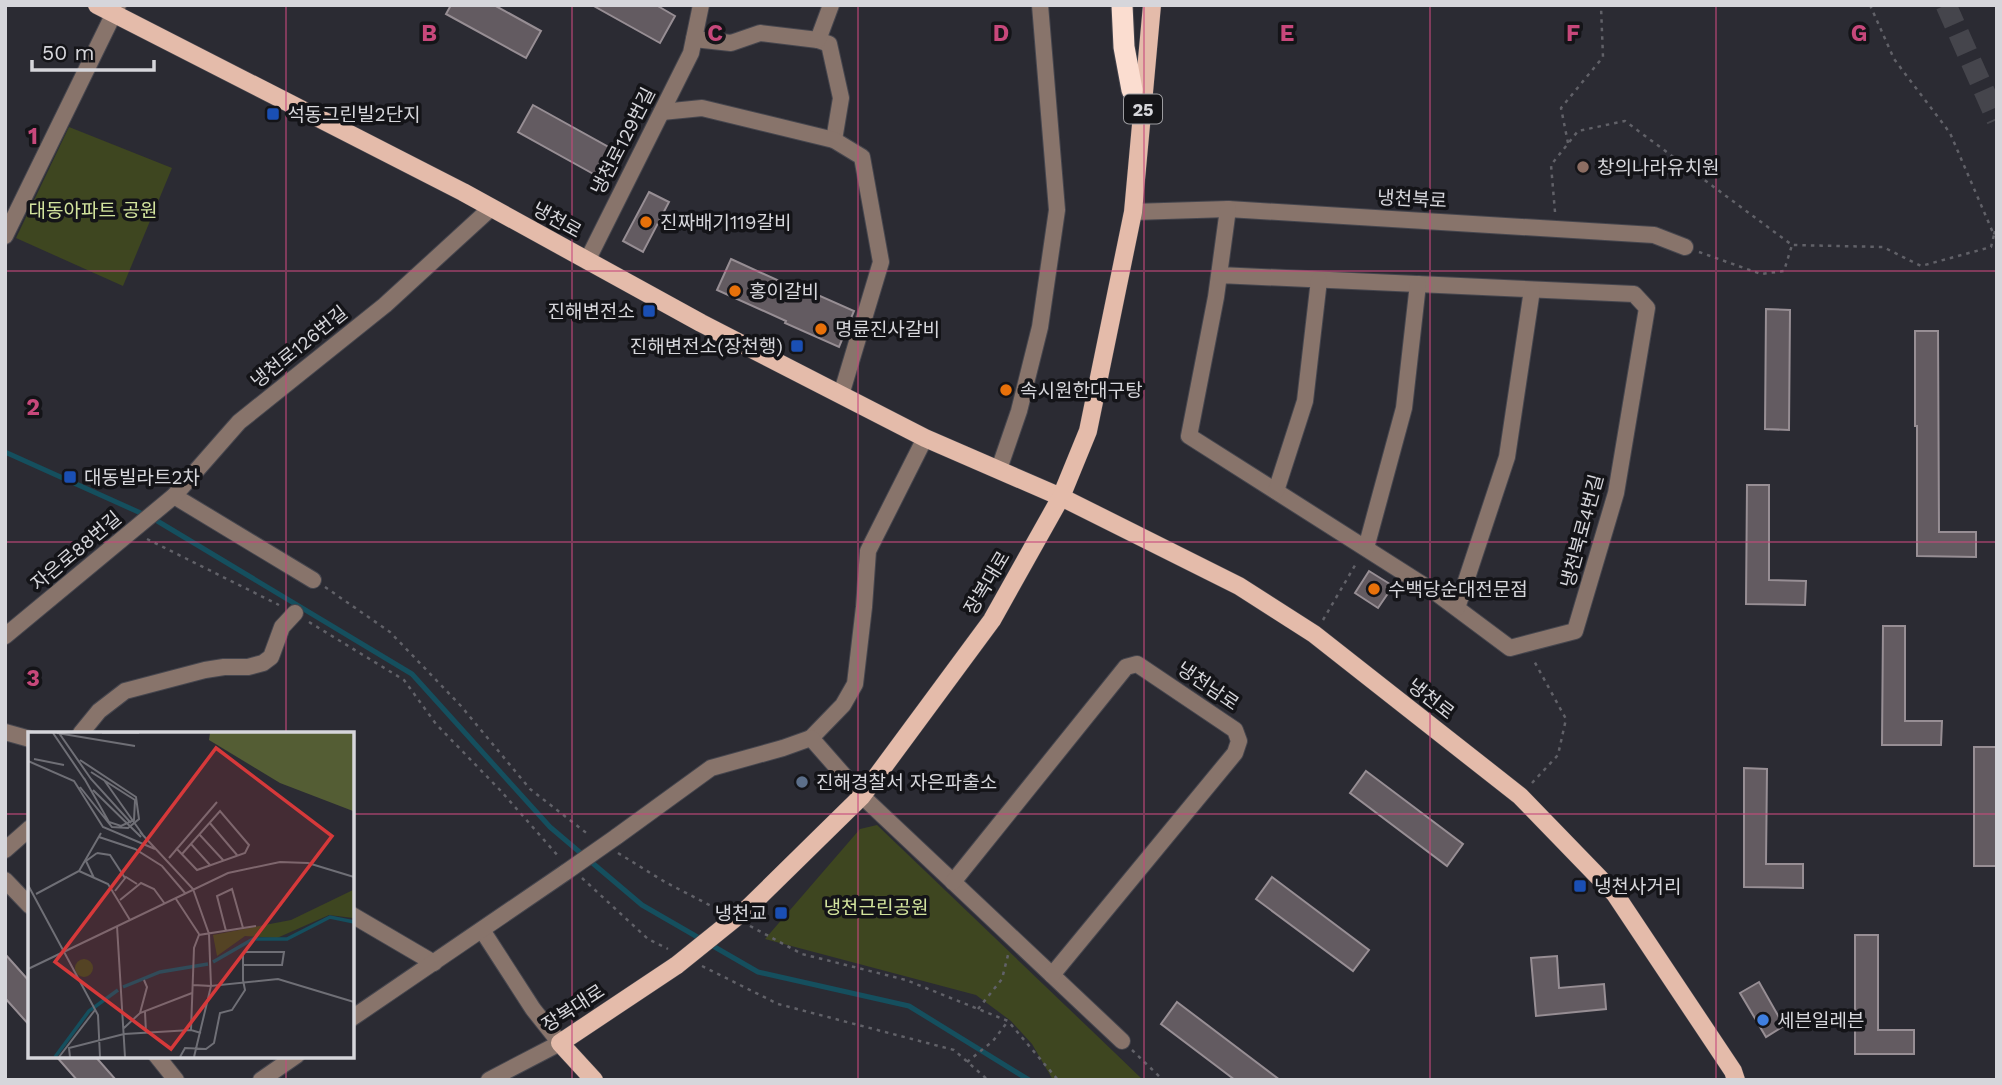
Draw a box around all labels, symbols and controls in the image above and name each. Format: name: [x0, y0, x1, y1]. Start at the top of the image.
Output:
text: B: [421, 20, 437, 47]
text: C: [707, 20, 723, 47]
text: D: [993, 20, 1009, 47]
text: E: [1280, 20, 1294, 47]
text: F: [1566, 20, 1580, 47]
text: G: [1851, 20, 1867, 47]
scale bar: [32, 28, 154, 72]
text: 50 m: [42, 40, 94, 65]
street label: 냉천로129번길: [586, 83, 660, 199]
road number: 25: [1124, 94, 1162, 124]
place label: 석동그린빌2단지: [287, 103, 420, 126]
marker: 석동그린빌2단지: [265, 106, 281, 122]
text: 1: [28, 123, 38, 150]
place label: 창의나라유치원: [1597, 156, 1719, 179]
marker: 창의나라유치원: [1575, 159, 1591, 175]
street label: 냉천북로: [1376, 186, 1448, 212]
street label: 냉천로: [528, 197, 586, 243]
park label: 대동아파트 공원: [29, 199, 157, 222]
place label: 진짜배기119갈비: [660, 211, 791, 234]
marker: 진짜배기119갈비: [638, 214, 654, 230]
place label: 홍이갈비: [749, 280, 819, 303]
marker: 홍이갈비: [727, 283, 743, 299]
place label: 진해변전소: [548, 300, 635, 323]
street label: 냉천로126번길: [246, 301, 352, 393]
marker: 진해변전소: [641, 303, 657, 319]
place label: 명륜진사갈비: [835, 318, 940, 341]
marker: 명륜진사갈비: [813, 321, 829, 337]
place label: 진해변전소(장천행): [630, 335, 783, 358]
marker: 진해변전소(장천행): [789, 338, 805, 354]
place label: 속시원한대구탕: [1020, 379, 1143, 402]
marker: 속시원한대구탕: [998, 382, 1014, 398]
text: 2: [26, 394, 40, 421]
place label: 대동빌라트2차: [84, 466, 200, 489]
marker: 대동빌라트2차: [62, 469, 78, 485]
street label: 냉천북로4번길: [1556, 472, 1608, 590]
street label: 자은로88번길: [26, 507, 126, 595]
street label: 장복대로: [959, 547, 1015, 619]
place label: 수백당순대전문점: [1388, 578, 1528, 601]
marker: 수백당순대전문점: [1366, 581, 1382, 597]
street label: 냉천남로: [1173, 657, 1243, 715]
text: 3: [26, 665, 40, 692]
street label: 냉천로: [1403, 674, 1459, 724]
inset map: [28, 732, 354, 1057]
place label: 진해경찰서 자은파출소: [816, 771, 997, 794]
marker: 진해경찰서 자은파출소: [794, 774, 810, 790]
place label: 냉천사거리: [1594, 875, 1681, 898]
marker: 냉천사거리: [1572, 878, 1588, 894]
park label: 냉천근린공원: [824, 896, 928, 919]
place label: 냉천교: [715, 902, 767, 925]
marker: 냉천교: [773, 905, 789, 921]
street label: 장복대로: [537, 979, 609, 1037]
place label: 세븐일레븐: [1777, 1009, 1864, 1032]
marker: 세븐일레븐: [1755, 1012, 1771, 1028]

